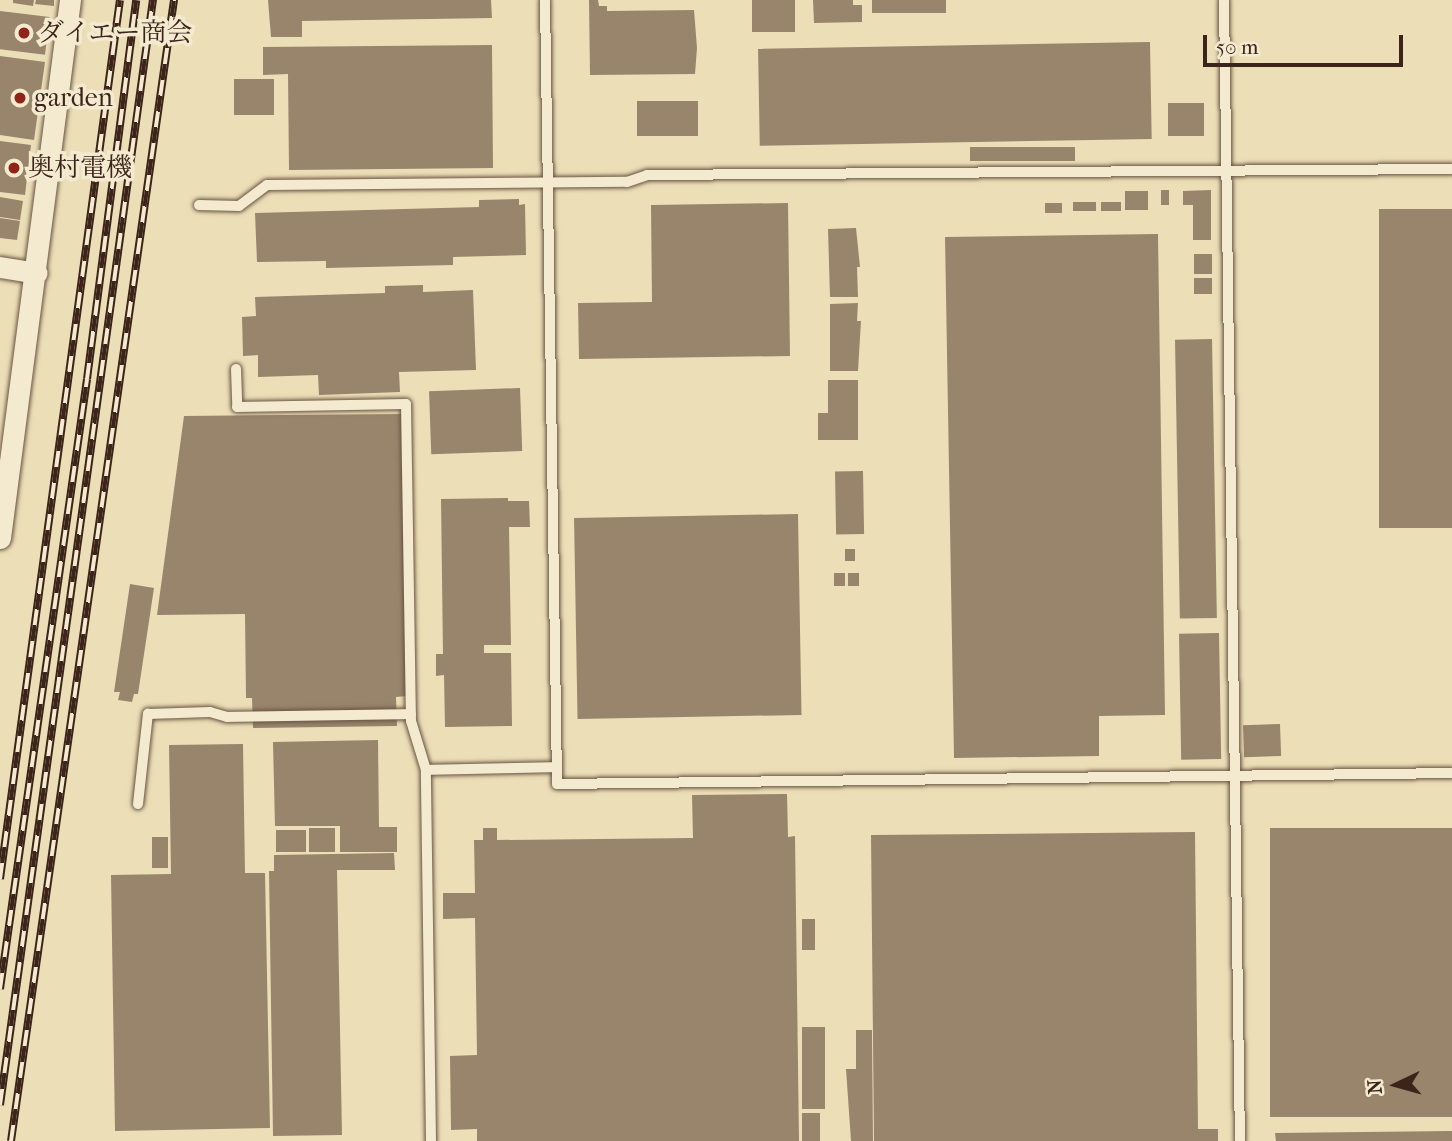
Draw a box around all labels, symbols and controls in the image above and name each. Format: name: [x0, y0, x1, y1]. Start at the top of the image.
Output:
place label: ダイエー商会: [38, 17, 194, 49]
scale bar: [1207, 21, 1406, 65]
marker: ダイエー商会: [16, 25, 32, 41]
text: 50 m: [1216, 35, 1259, 59]
place label: garden: [34, 82, 113, 114]
marker: garden: [12, 90, 28, 106]
place label: 奥村電機: [28, 152, 132, 184]
marker: 奥村電機: [6, 160, 22, 176]
north arrow: [1361, 1050, 1431, 1120]
text: N: [1363, 1079, 1387, 1095]

